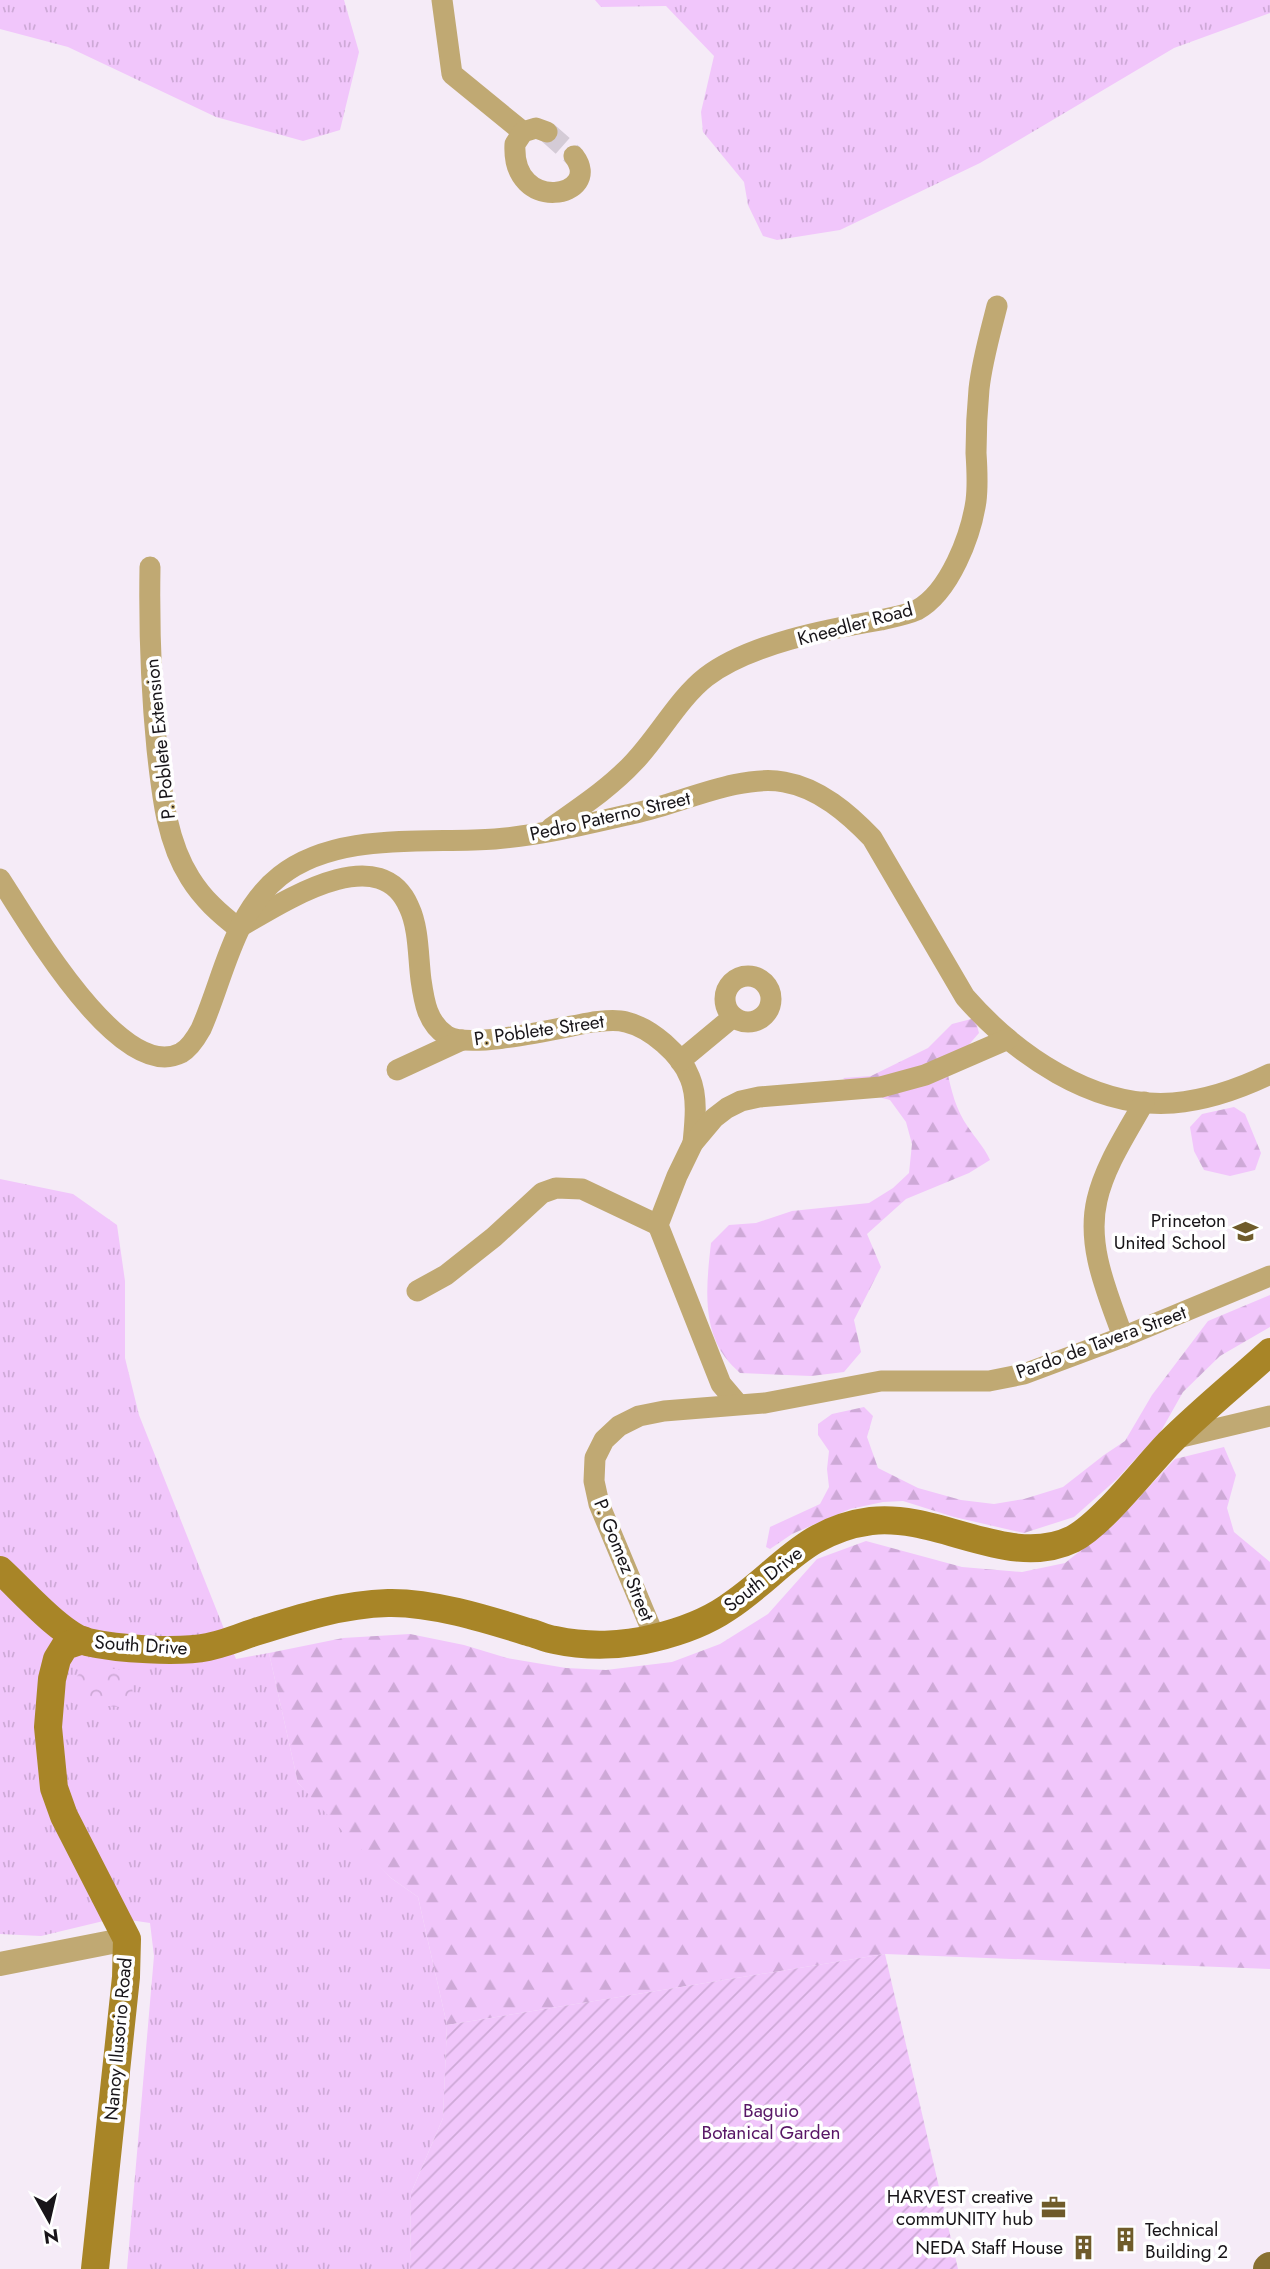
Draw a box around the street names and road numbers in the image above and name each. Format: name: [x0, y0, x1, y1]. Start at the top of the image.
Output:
street label: Kneedler Road: [794, 596, 916, 652]
street label: P. Poblete Extension: [138, 657, 182, 821]
street label: Pedro Paterno Street: [527, 784, 693, 848]
street label: P. Poblete Street: [472, 1007, 606, 1052]
street label: Pardo de Tavera Street: [1012, 1299, 1190, 1385]
street label: P. Gomez Street: [587, 1495, 661, 1626]
street label: South Drive: [718, 1540, 808, 1618]
street label: South Drive: [94, 1628, 189, 1662]
street label: Nanoy Ilusorio Road: [97, 1956, 139, 2122]

